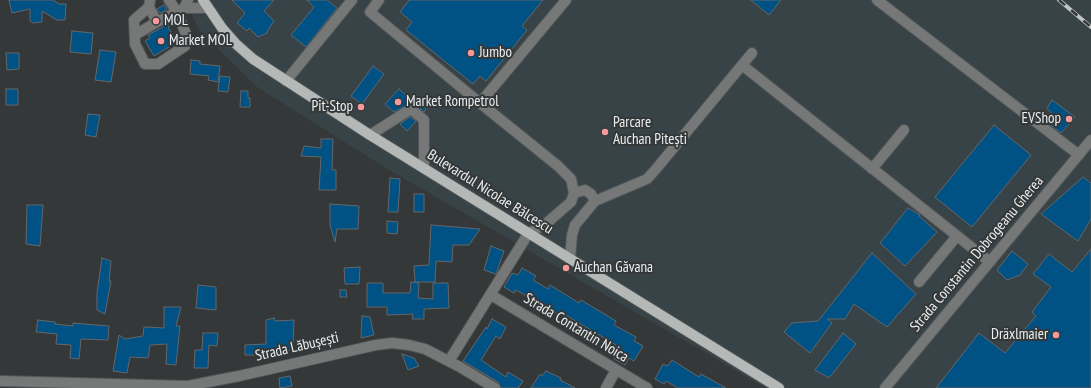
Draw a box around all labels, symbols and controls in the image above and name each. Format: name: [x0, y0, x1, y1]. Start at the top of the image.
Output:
place label: MOL: [164, 12, 188, 30]
marker: MOL: [151, 16, 161, 26]
place label: Market MOL: [169, 32, 232, 50]
marker: Market MOL: [156, 36, 166, 46]
place label: Jumbo: [479, 44, 512, 62]
marker: Jumbo: [466, 48, 476, 58]
place label: Market Rompetrol: [406, 93, 499, 111]
marker: Market Rompetrol: [393, 97, 403, 107]
place label: Pit-Stop: [311, 98, 353, 116]
marker: Pit-Stop: [356, 102, 366, 112]
place label: EVShop: [1022, 110, 1061, 128]
place label: Parcare Auchan Pitești: [613, 114, 687, 149]
marker: EVShop: [1064, 114, 1074, 124]
marker: Parcare Auchan Pitești: [600, 127, 610, 137]
street label: Bulevardul Nicolae Bălcescu: [424, 146, 556, 238]
street label: Strada Constantin Dobrogeanu Gherea: [907, 173, 1047, 335]
place label: Auchan Găvana: [574, 259, 653, 277]
marker: Auchan Găvana: [561, 263, 571, 273]
street label: Strada Contantin Noica: [520, 290, 632, 366]
place label: Dräxlmaier: [991, 326, 1048, 344]
street label: Strada Lăbușești: [253, 329, 341, 365]
marker: Dräxlmaier: [1051, 330, 1061, 340]

